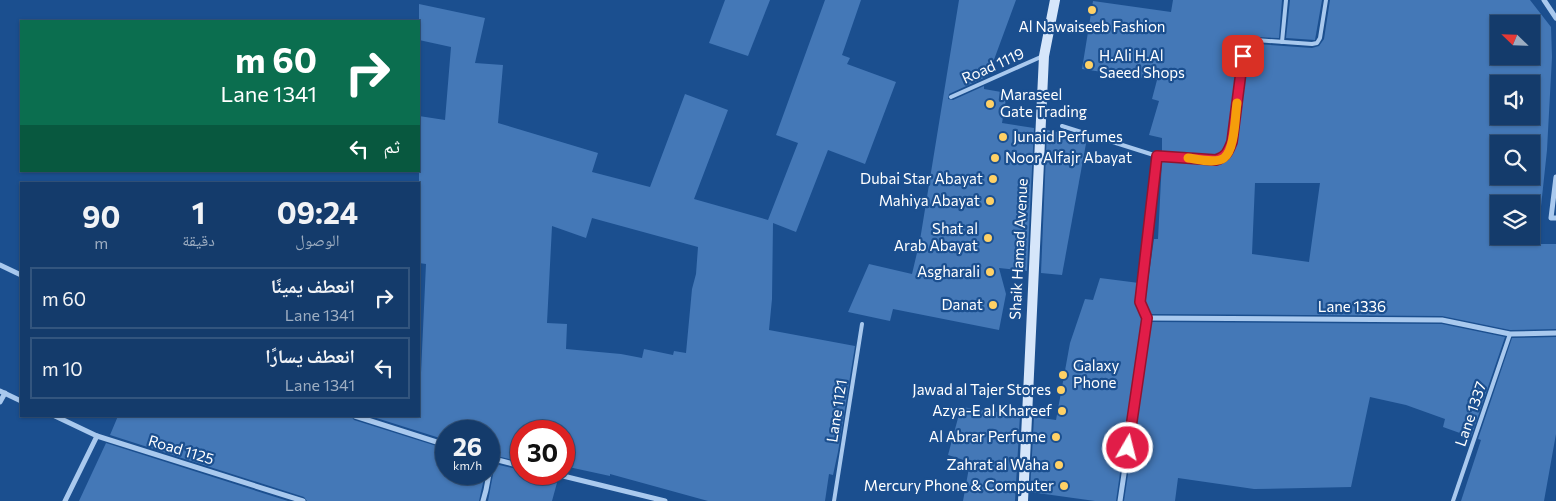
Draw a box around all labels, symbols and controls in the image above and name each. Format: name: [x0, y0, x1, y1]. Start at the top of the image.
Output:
marker: Al Nawaiseeb Fashion: [1086, 4, 1098, 16]
north arrow: [1490, 15, 1540, 65]
map controls: [1490, 15, 1540, 245]
place label: Al Nawaiseeb Fashion: [1019, 17, 1165, 35]
pin: [1222, 35, 1264, 77]
text: 60 m: [235, 37, 317, 80]
icon: right: [335, 40, 400, 105]
icon: arrive: [1229, 42, 1257, 70]
street label: Road 1119: [959, 43, 1027, 87]
place label: H.Ali H.Al Saeed Shops: [1099, 46, 1185, 81]
marker: H.Ali H.Al Saeed Shops: [1083, 59, 1095, 71]
button: sound: [1490, 75, 1540, 125]
text: Lane 1341: [221, 80, 317, 107]
place label: Maraseel Gate Trading: [1000, 85, 1087, 120]
marker: Maraseel Gate Trading: [984, 98, 996, 110]
place label: Junaid Perfumes: [1013, 127, 1123, 145]
marker: Junaid Perfumes: [997, 131, 1009, 143]
text: ثم: [383, 134, 400, 157]
icon: left: [345, 135, 373, 163]
button: search: [1490, 135, 1540, 185]
place label: Noor Alfajr Abayat: [1005, 148, 1132, 166]
marker: Noor Alfajr Abayat: [989, 152, 1001, 164]
place label: Dubai Star Abayat: [860, 169, 983, 187]
marker: Dubai Star Abayat: [987, 173, 999, 185]
street label: Shaik Hamad Avenue: [1005, 178, 1031, 320]
place label: Mahiya Abayat: [879, 191, 980, 209]
text: 1: [192, 193, 205, 230]
text: 09:24: [277, 193, 358, 230]
marker: Mahiya Abayat: [984, 195, 996, 207]
button: layers: [1490, 195, 1540, 245]
text: 90: [82, 197, 120, 234]
place label: Shat al Arab Abayat: [894, 219, 978, 254]
text: دقيقة: [182, 230, 215, 249]
text: الوصول: [295, 230, 340, 249]
marker: Shat al Arab Abayat: [982, 232, 994, 244]
text: m: [94, 233, 108, 252]
place label: Asgharali: [917, 262, 980, 280]
marker: Asgharali: [984, 266, 996, 278]
text: انعطف يمينًا: [271, 274, 355, 297]
icon: right: [370, 284, 398, 312]
text: 60 m: [42, 287, 86, 310]
place label: Danat: [942, 295, 983, 313]
street label: Lane 1336: [1318, 297, 1386, 315]
marker: Danat: [987, 299, 999, 311]
text: Lane 1341: [285, 305, 355, 324]
text: انعطف يسارًا: [265, 344, 355, 367]
icon: left: [370, 354, 398, 382]
place label: Galaxy Phone: [1073, 356, 1119, 391]
text: 10 m: [42, 357, 83, 380]
marker: Galaxy Phone: [1057, 369, 1069, 381]
text: Lane 1341: [285, 375, 355, 394]
street label: Lane 1121: [822, 378, 850, 444]
street label: Lane 1337: [1451, 379, 1490, 448]
place label: Jawad al Tajer Stores: [912, 380, 1051, 398]
marker: Jawad al Tajer Stores: [1055, 384, 1067, 396]
place label: Azya-E al Khareef: [932, 401, 1052, 419]
marker: Azya-E al Khareef: [1056, 405, 1068, 417]
speed limit sign: 30: [510, 420, 575, 485]
position arrow: [1101, 421, 1153, 473]
place label: Al Abrar Perfume: [929, 427, 1046, 445]
street label: Road 1125: [146, 431, 216, 468]
text: 26: [453, 431, 482, 461]
marker: Al Abrar Perfume: [1050, 431, 1062, 443]
place label: Zahrat al Waha: [946, 455, 1049, 473]
text: km/h: [453, 458, 482, 472]
marker: Zahrat al Waha: [1053, 459, 1065, 471]
place label: Mercury Phone & Computer: [864, 476, 1054, 494]
marker: Mercury Phone & Computer: [1058, 480, 1070, 492]

